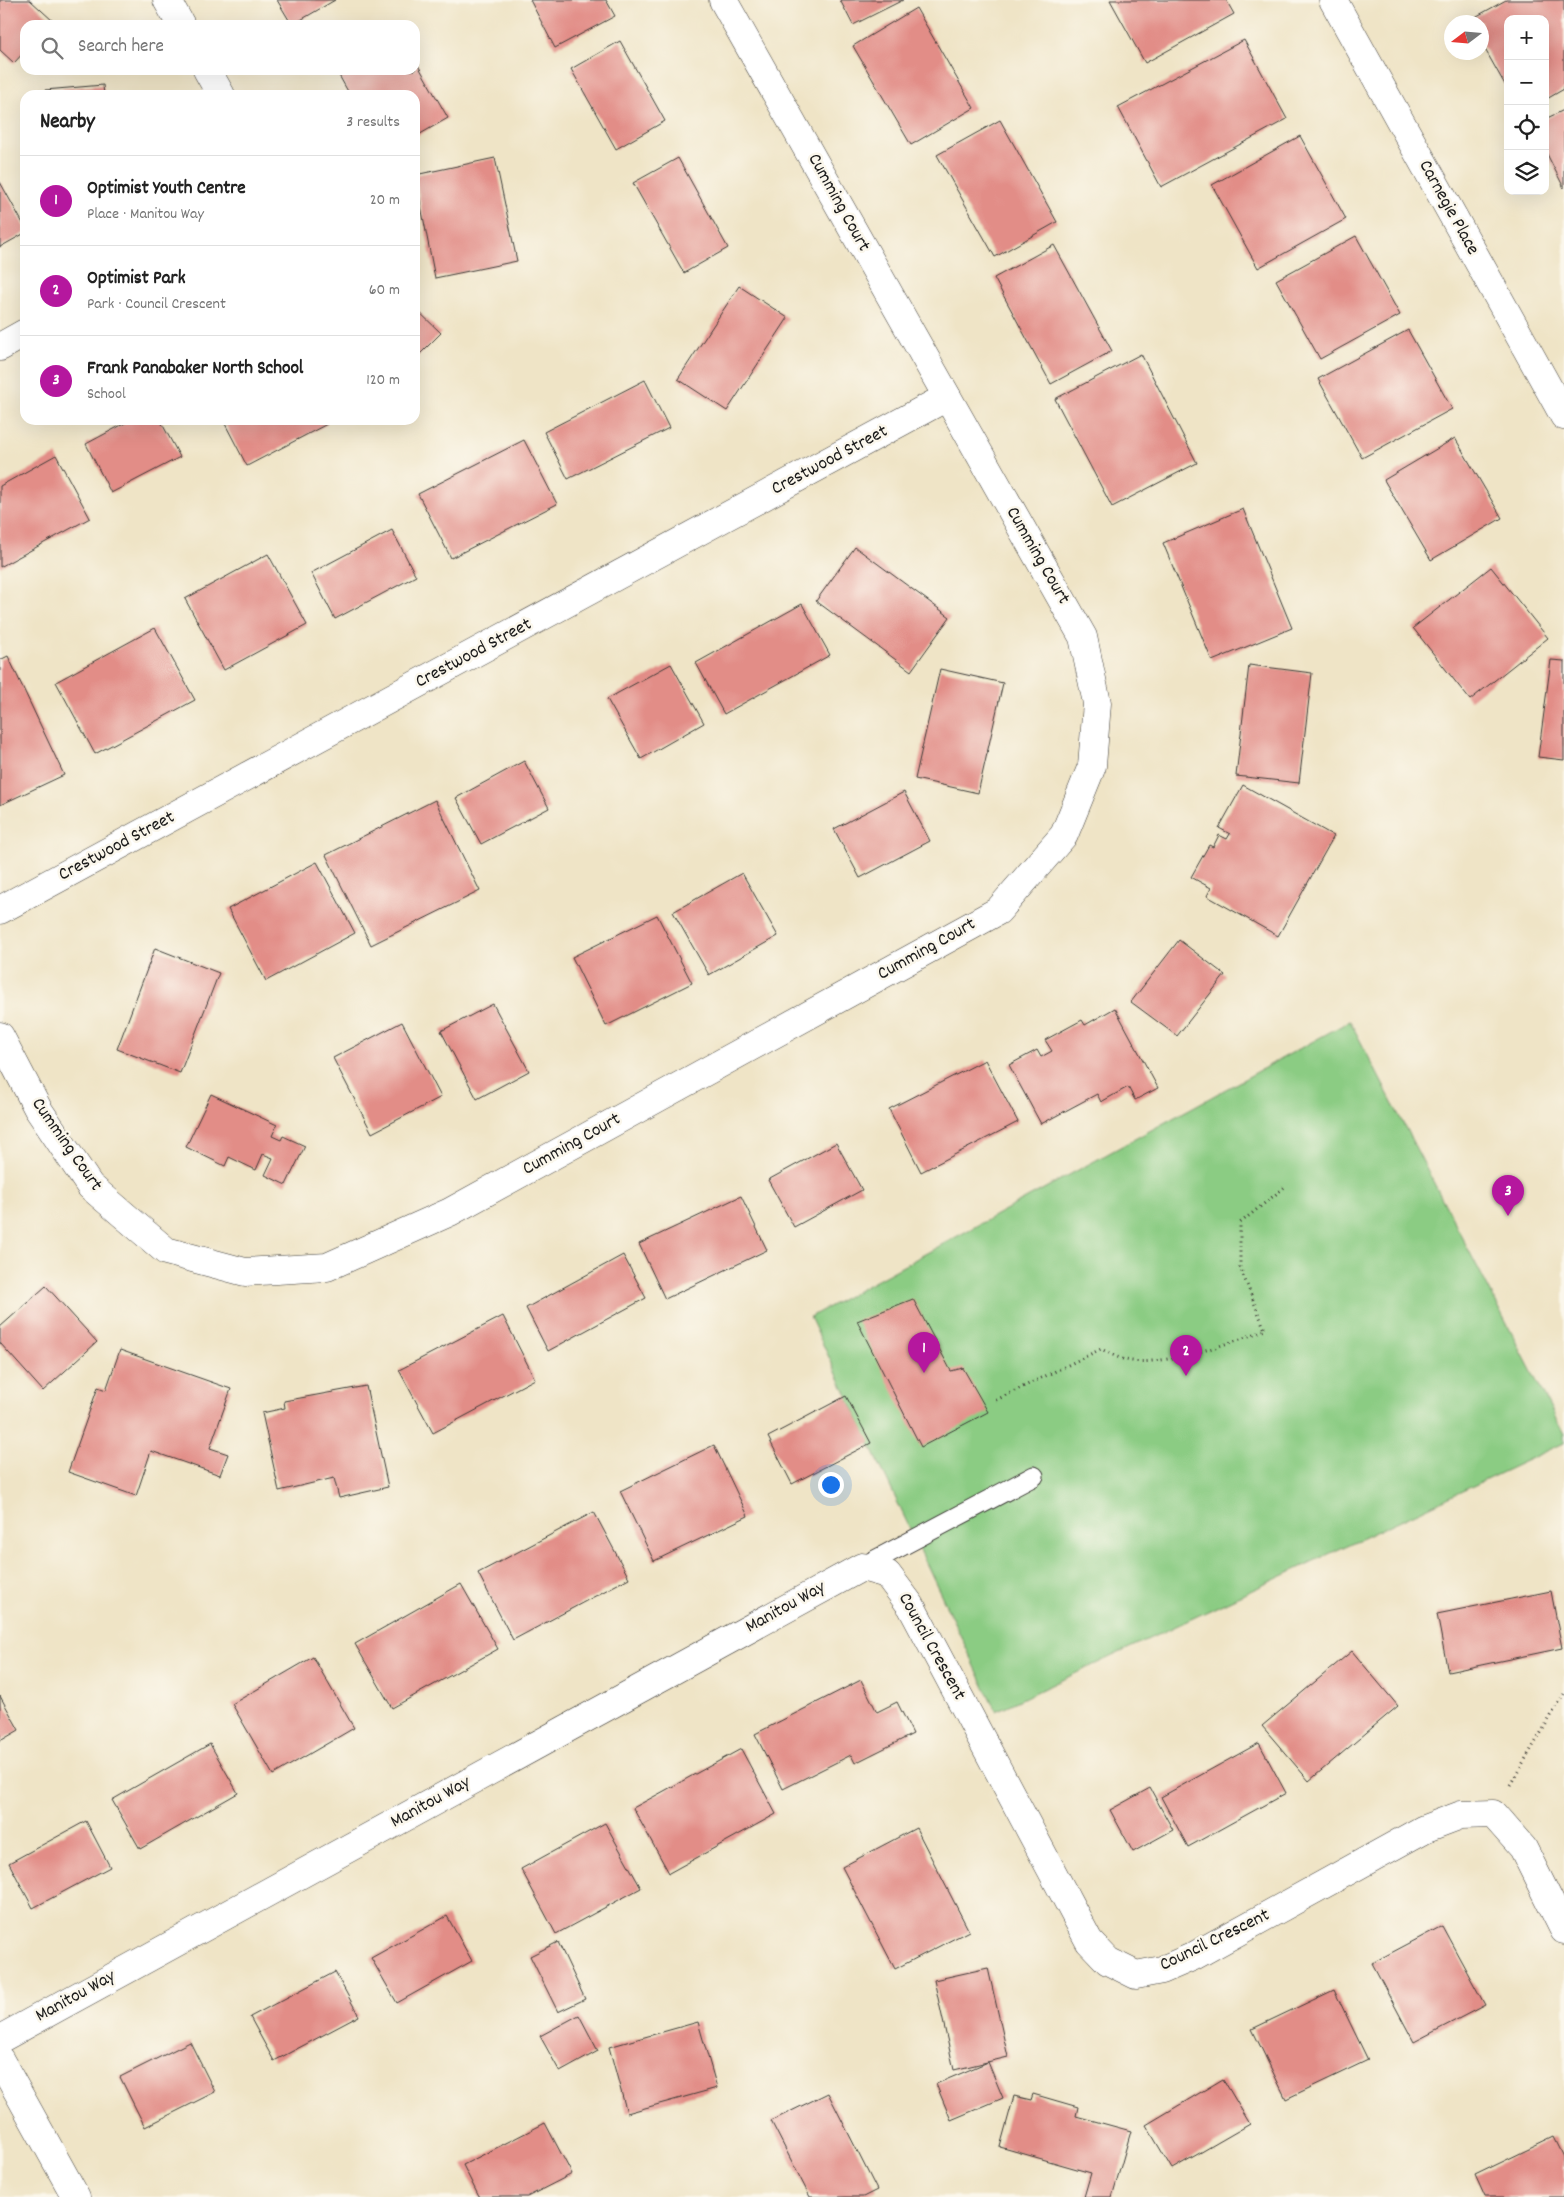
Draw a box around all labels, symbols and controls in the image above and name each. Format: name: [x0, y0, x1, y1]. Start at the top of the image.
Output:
north arrow: [1444, 15, 1489, 60]
map controls: [1504, 15, 1549, 195]
button: +: [1504, 15, 1549, 60]
search box: [20, 20, 420, 75]
icon: search: [38, 34, 66, 62]
text: Search here: [78, 34, 164, 61]
button: −: [1504, 60, 1549, 105]
button: locate: [1504, 105, 1549, 150]
text: Nearby: [40, 108, 95, 138]
text: 3 results: [346, 111, 400, 134]
street label: Cumming Court: [800, 149, 876, 257]
button: layers: [1504, 150, 1549, 195]
street label: Carnegie Place: [1411, 156, 1485, 260]
text: Optimist Youth Centre: [87, 176, 246, 203]
text: 1: [54, 189, 58, 212]
text: 20 m: [370, 189, 400, 212]
text: Place · Manitou Way: [87, 203, 204, 226]
text: Optimist Park: [87, 266, 185, 293]
text: 2: [53, 279, 60, 302]
text: 60 m: [369, 279, 400, 302]
text: Park · Council Crescent: [87, 293, 226, 316]
text: Frank Panabaker North School: [87, 356, 303, 383]
text: 3: [52, 369, 60, 392]
text: 120 m: [366, 369, 400, 392]
text: School: [87, 383, 126, 406]
street label: Crestwood Street: [767, 419, 893, 503]
street label: Cumming Court: [998, 502, 1076, 610]
street label: Crestwood Street: [411, 612, 537, 696]
street label: Crestwood Street: [54, 805, 180, 889]
street label: Cumming Court: [873, 912, 981, 988]
street label: Cumming Court: [24, 1093, 108, 1197]
street label: Cumming Court: [518, 1107, 626, 1183]
pin: 3: [1492, 1175, 1524, 1216]
pin: 1: [908, 1332, 940, 1373]
pin: 2: [1170, 1335, 1202, 1376]
your location: [818, 1472, 844, 1498]
street label: Manitou Way: [741, 1575, 831, 1641]
street label: Council Crescent: [890, 1588, 972, 1706]
street label: Manitou Way: [386, 1770, 476, 1836]
street label: Council Crescent: [1155, 1903, 1275, 1979]
street label: Manitou Way: [31, 1964, 121, 2030]

